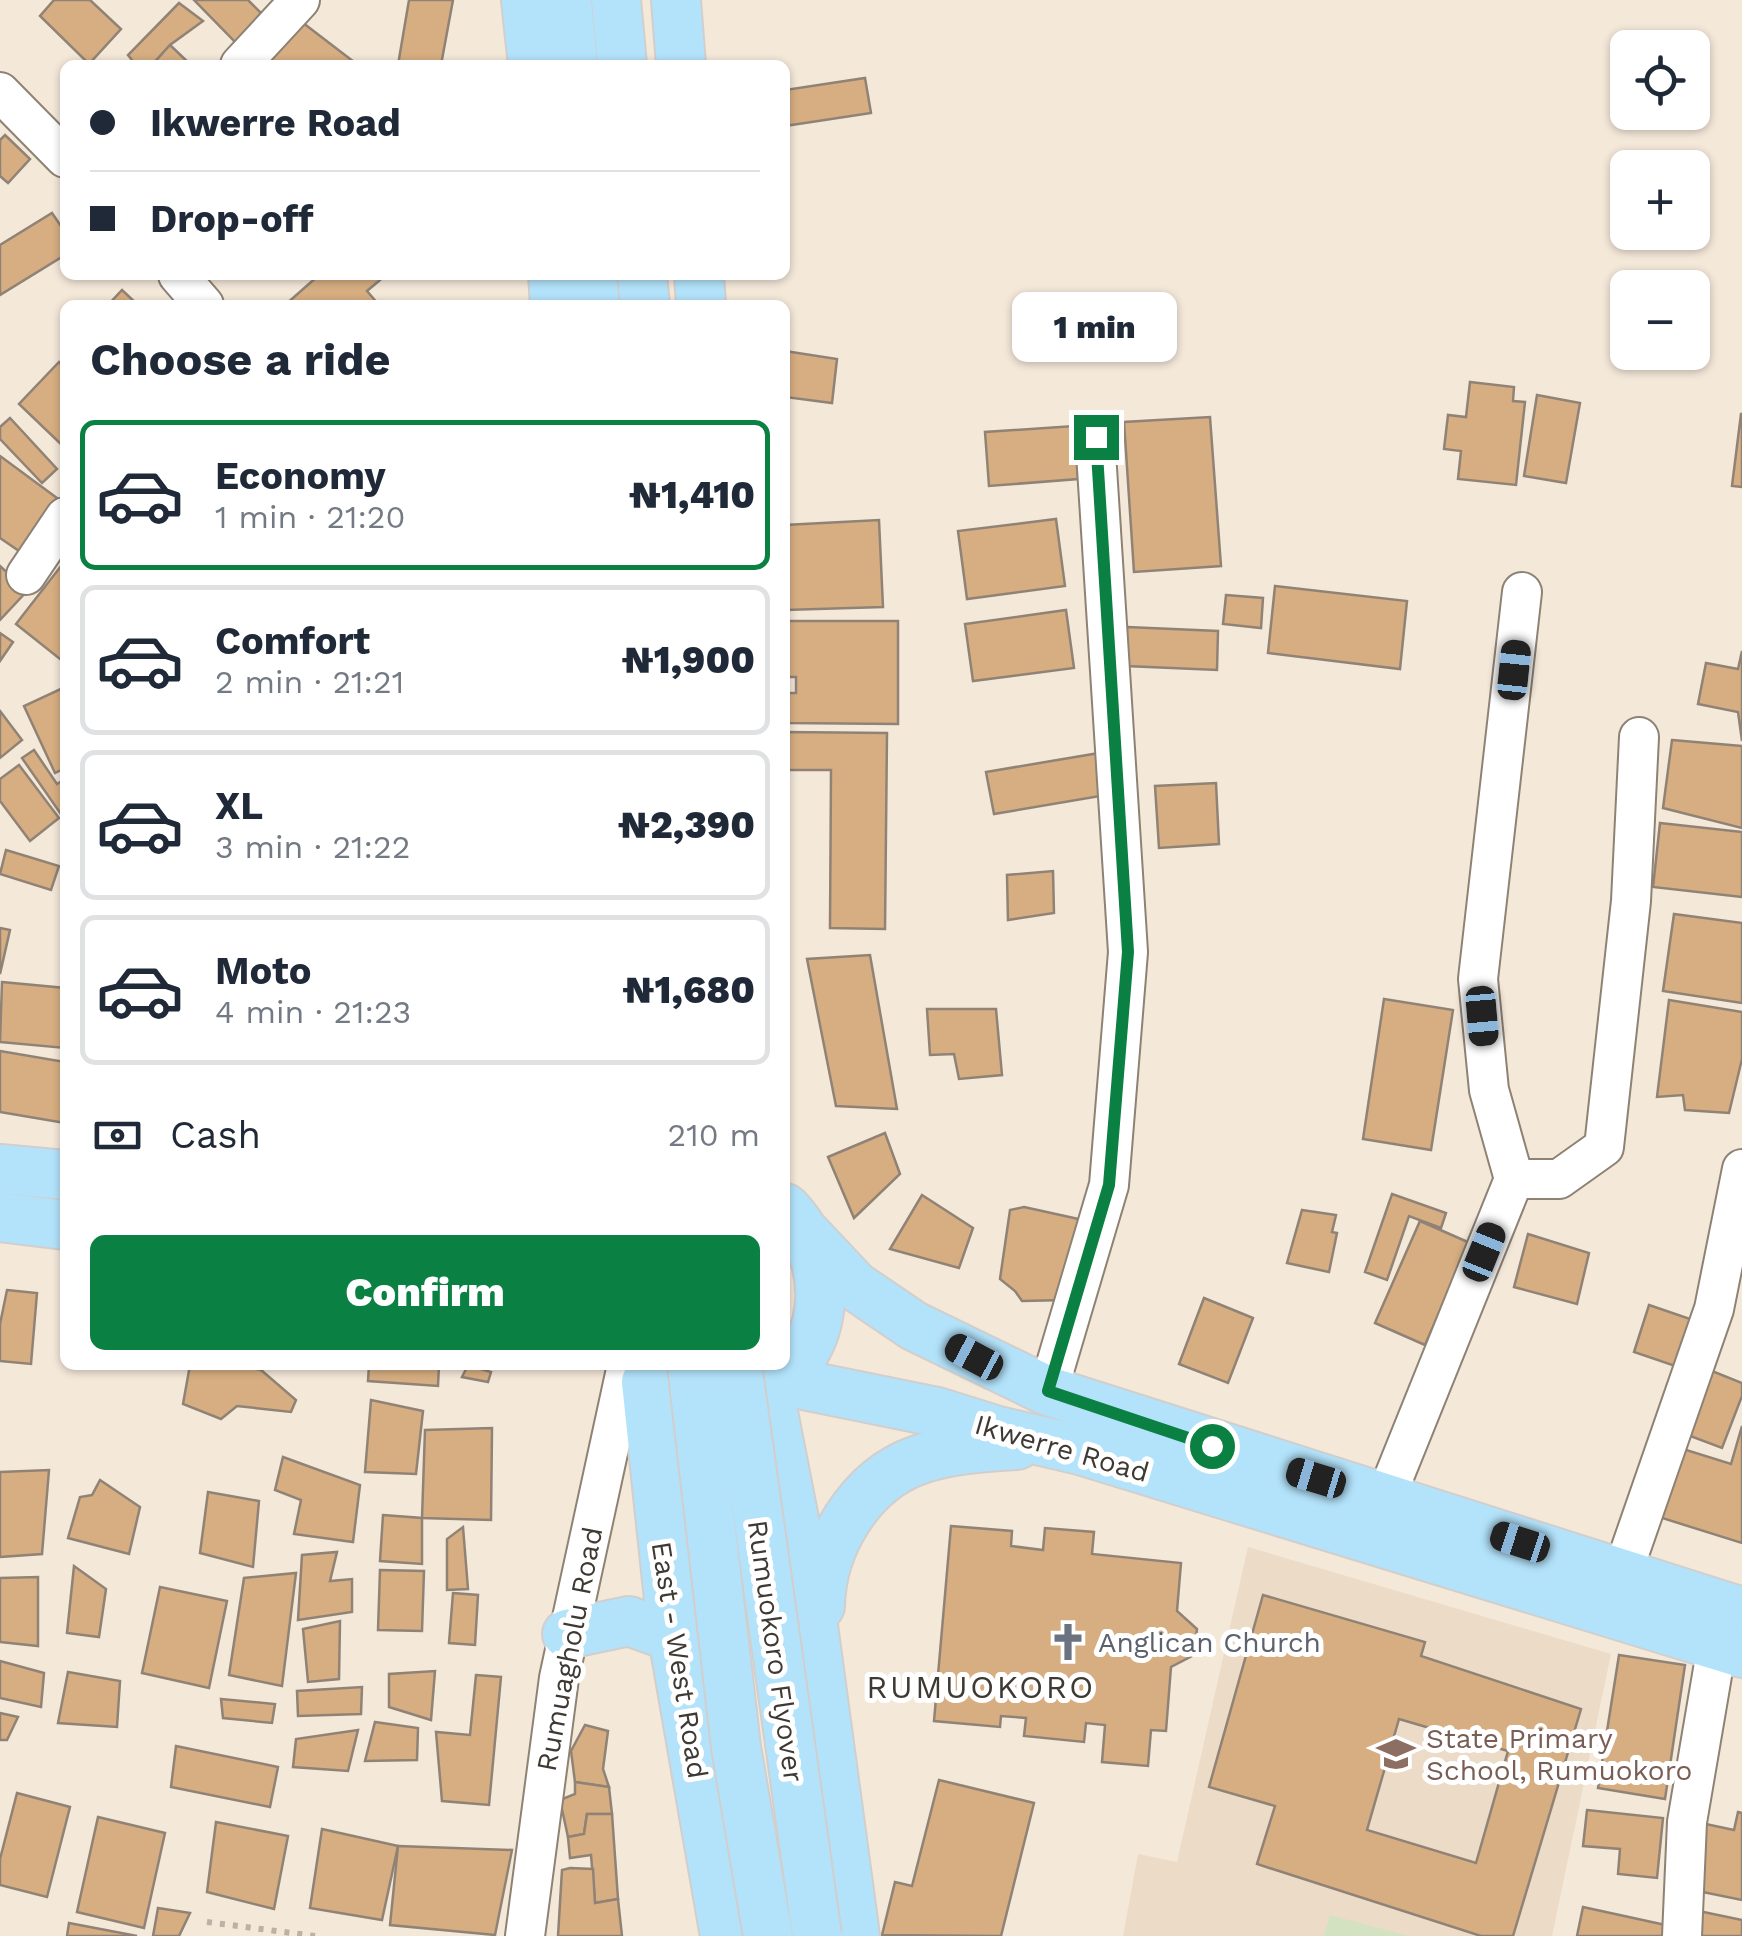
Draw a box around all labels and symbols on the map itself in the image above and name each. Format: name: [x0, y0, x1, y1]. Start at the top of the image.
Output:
callout: 1 min: [1014, 292, 1178, 362]
route end: [1074, 415, 1119, 460]
car: [1496, 639, 1532, 701]
car: [1464, 985, 1500, 1047]
car: [1459, 1219, 1509, 1285]
car: [940, 1330, 1008, 1384]
street label: Ikwerre Road: [971, 1408, 1153, 1489]
route start: [1190, 1424, 1235, 1469]
car: [1283, 1455, 1349, 1501]
street label: Rumuokoro Flyover: [741, 1518, 810, 1784]
car: [1487, 1518, 1553, 1566]
street label: Rumuagholu Road: [530, 1524, 609, 1774]
street label: East - West Road: [644, 1539, 715, 1781]
church icon: Anglican Church: [1047, 1621, 1089, 1663]
place label: Anglican Church: [1098, 1626, 1321, 1659]
district label: RUMUOKORO: [866, 1668, 1096, 1706]
place label: State Primary School, Rumuokoro: [1426, 1722, 1692, 1787]
school or university icon: State Primary School, Rumuokoro: [1375, 1733, 1417, 1775]

